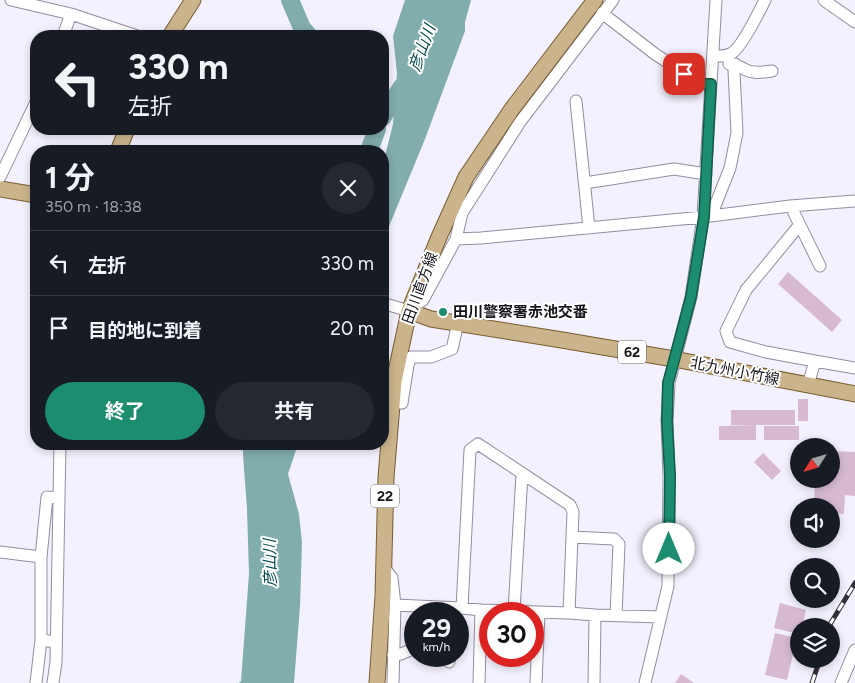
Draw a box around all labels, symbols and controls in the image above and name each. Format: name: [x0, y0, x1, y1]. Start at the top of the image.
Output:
water label: 彦山川: [405, 20, 440, 74]
text: 330 m: [128, 46, 228, 88]
icon: left: [45, 50, 110, 115]
pin: [663, 53, 705, 95]
icon: arrive: [670, 60, 698, 88]
text: 左折: [128, 93, 172, 120]
text: 1 分: [45, 159, 95, 196]
button: close: [322, 162, 374, 214]
text: 350 m · 18:38: [45, 197, 142, 216]
icon: left: [45, 249, 73, 277]
street label: 田川直方線: [399, 250, 441, 326]
text: 330 m: [320, 252, 374, 275]
text: 左折: [88, 254, 126, 277]
place label: 田川警察署赤池交番: [453, 303, 588, 321]
marker: 田川警察署赤池交番: [437, 306, 449, 318]
icon: arrive: [45, 314, 73, 342]
text: 20 m: [330, 317, 374, 340]
text: 目的地に到着: [88, 319, 202, 342]
road number: 62: [618, 341, 646, 364]
street label: 北九州小竹線: [689, 354, 781, 388]
button: 終了: [45, 382, 205, 440]
button: 共有: [215, 382, 374, 440]
north arrow: [790, 438, 840, 488]
map controls: [790, 438, 840, 668]
road number: 22: [371, 484, 399, 508]
button: sound: [790, 498, 840, 548]
position arrow: [642, 522, 694, 574]
water label: 彦山川: [260, 537, 280, 587]
button: search: [790, 558, 840, 608]
speed limit sign: 30: [479, 602, 544, 667]
text: 29: [422, 613, 451, 643]
button: layers: [790, 618, 840, 668]
text: km/h: [423, 640, 450, 654]

